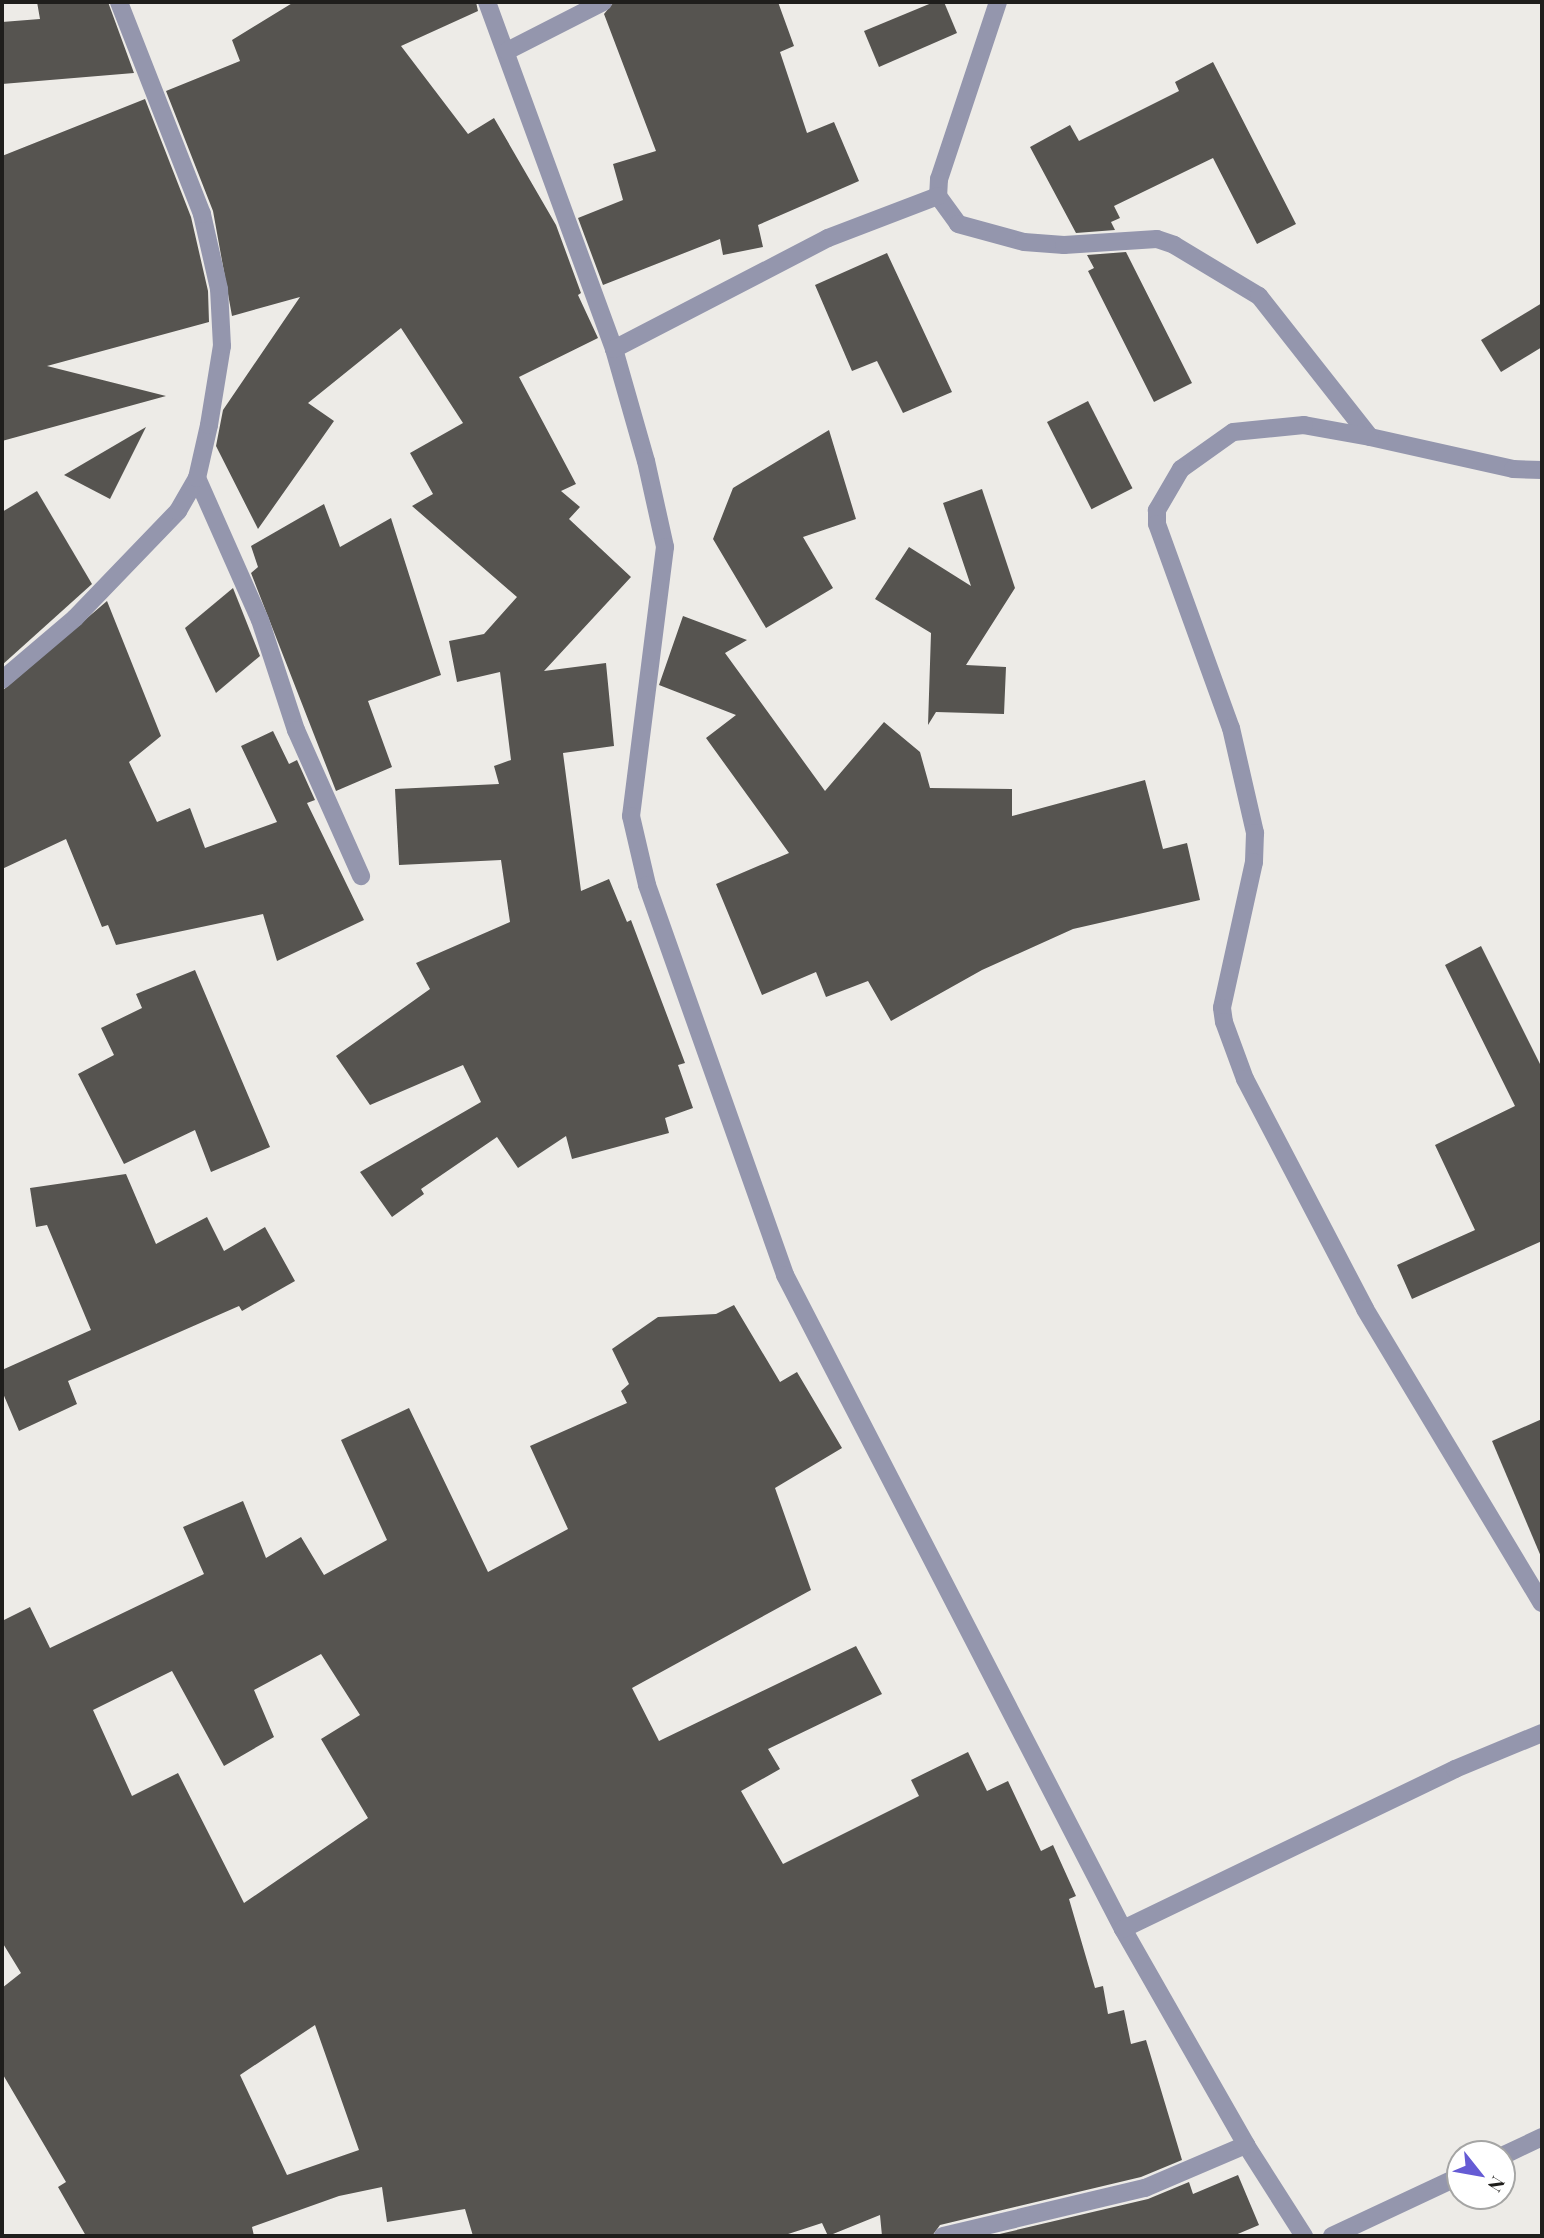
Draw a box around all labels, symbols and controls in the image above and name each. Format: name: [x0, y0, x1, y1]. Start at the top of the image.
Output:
north arrow: [1446, 2140, 1516, 2210]
text: N: [1483, 2172, 1512, 2197]

